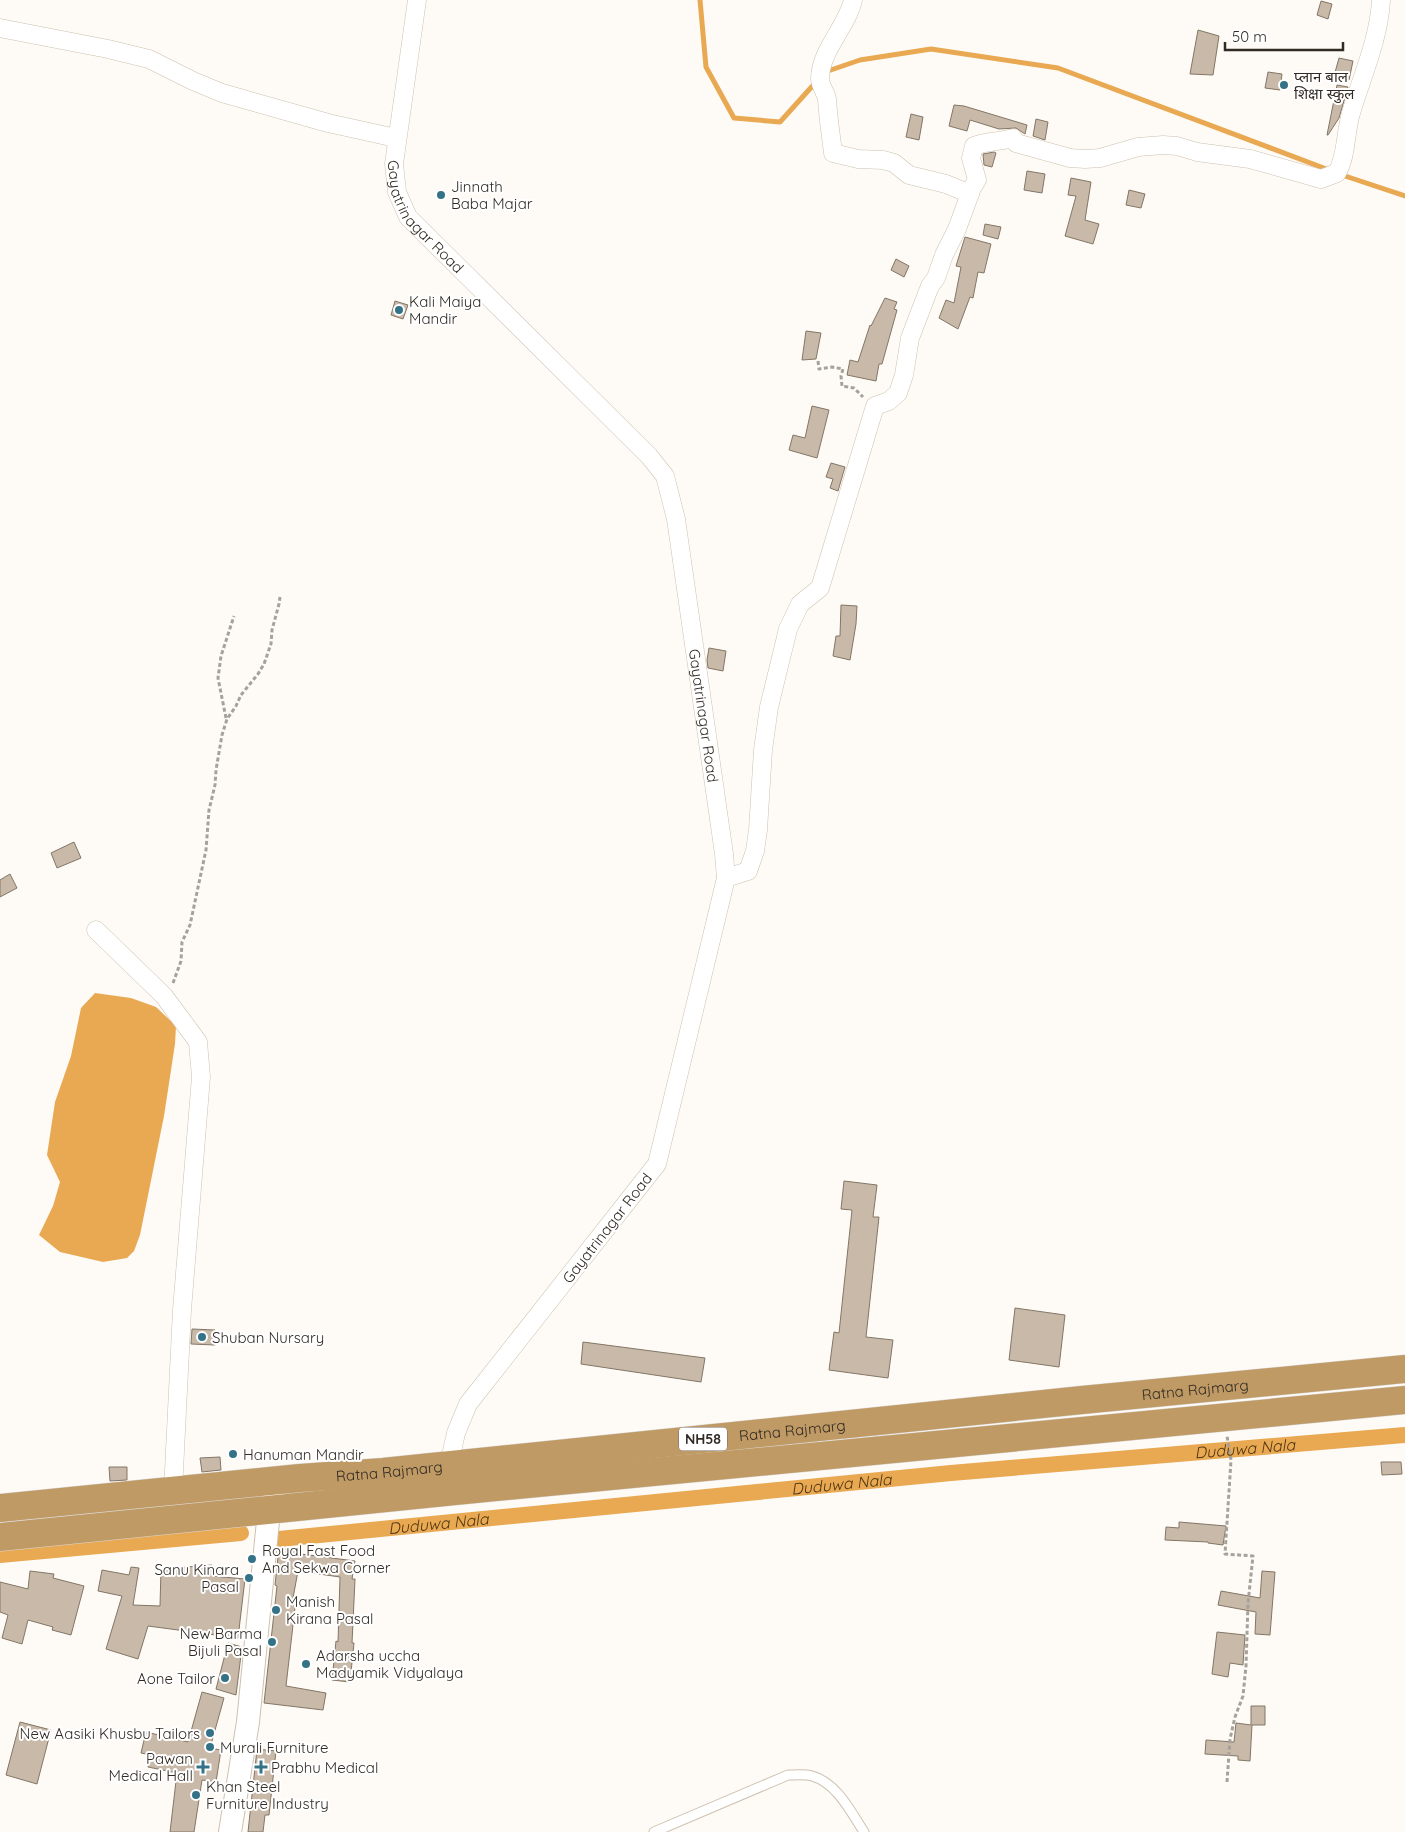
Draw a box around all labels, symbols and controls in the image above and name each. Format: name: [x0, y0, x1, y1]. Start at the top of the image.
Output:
scale bar: [1225, 20, 1342, 52]
text: 50 m: [1232, 27, 1267, 46]
place label: प्लान बाल शिक्षा स्कुल: [1294, 67, 1355, 104]
marker: प्लान बाल शिक्षा स्कुल: [1278, 79, 1290, 91]
street label: Gayatrinagar Road: [384, 159, 468, 277]
place label: Jinnath Baba Majar: [451, 177, 533, 213]
marker: Jinnath Baba Majar: [435, 189, 447, 201]
place label: Kali Maiya Mandir: [409, 292, 481, 328]
marker: Kali Maiya Mandir: [393, 304, 405, 316]
street label: Gayatrinagar Road: [685, 647, 723, 784]
street label: Gayatrinagar Road: [558, 1169, 656, 1287]
place label: Shuban Nursary: [212, 1328, 324, 1347]
marker: Shuban Nursary: [196, 1331, 208, 1343]
street label: Ratna Rajmarg: [1141, 1375, 1249, 1404]
street label: Ratna Rajmarg: [738, 1415, 846, 1445]
road number: NH58: [679, 1428, 727, 1450]
water label: Duduwa Nala: [1194, 1434, 1297, 1463]
place label: Hanuman Mandir: [243, 1445, 364, 1464]
marker: Hanuman Mandir: [227, 1448, 239, 1460]
street label: Ratna Rajmarg: [335, 1456, 444, 1485]
water label: Duduwa Nala: [790, 1469, 894, 1499]
water label: Duduwa Nala: [387, 1508, 491, 1538]
place label: Royal Fast Food And Sekwa Corner: [262, 1541, 391, 1577]
marker: Royal Fast Food And Sekwa Corner: [246, 1553, 258, 1565]
place label: Sanu Kinara Pasal: [154, 1560, 239, 1596]
marker: Sanu Kinara Pasal: [243, 1572, 255, 1584]
place label: Manish Kirana Pasal: [286, 1592, 374, 1628]
marker: Manish Kirana Pasal: [270, 1604, 282, 1616]
place label: New Barma Bijuli Pasal: [180, 1624, 262, 1660]
marker: New Barma Bijuli Pasal: [266, 1636, 278, 1648]
place label: Adarsha uccha Madyamik Vidyalaya: [316, 1646, 463, 1682]
marker: Adarsha uccha Madyamik Vidyalaya: [300, 1658, 312, 1670]
place label: Aone Tailor: [137, 1669, 215, 1688]
marker: Aone Tailor: [219, 1672, 231, 1684]
place label: New Aasiki Khusbu Tailors: [20, 1724, 200, 1743]
marker: New Aasiki Khusbu Tailors: [204, 1727, 216, 1739]
place label: Murali Furniture: [220, 1738, 328, 1757]
marker: Murali Furniture: [204, 1741, 216, 1753]
place label: Pawan Medical Hall: [109, 1749, 193, 1785]
place label: Prabhu Medical: [271, 1758, 378, 1777]
marker: Pawan Medical Hall: [197, 1761, 209, 1773]
marker: Prabhu Medical: [255, 1761, 267, 1773]
place label: Khan Steel Furniture Industry: [206, 1777, 329, 1813]
marker: Khan Steel Furniture Industry: [190, 1789, 202, 1801]

